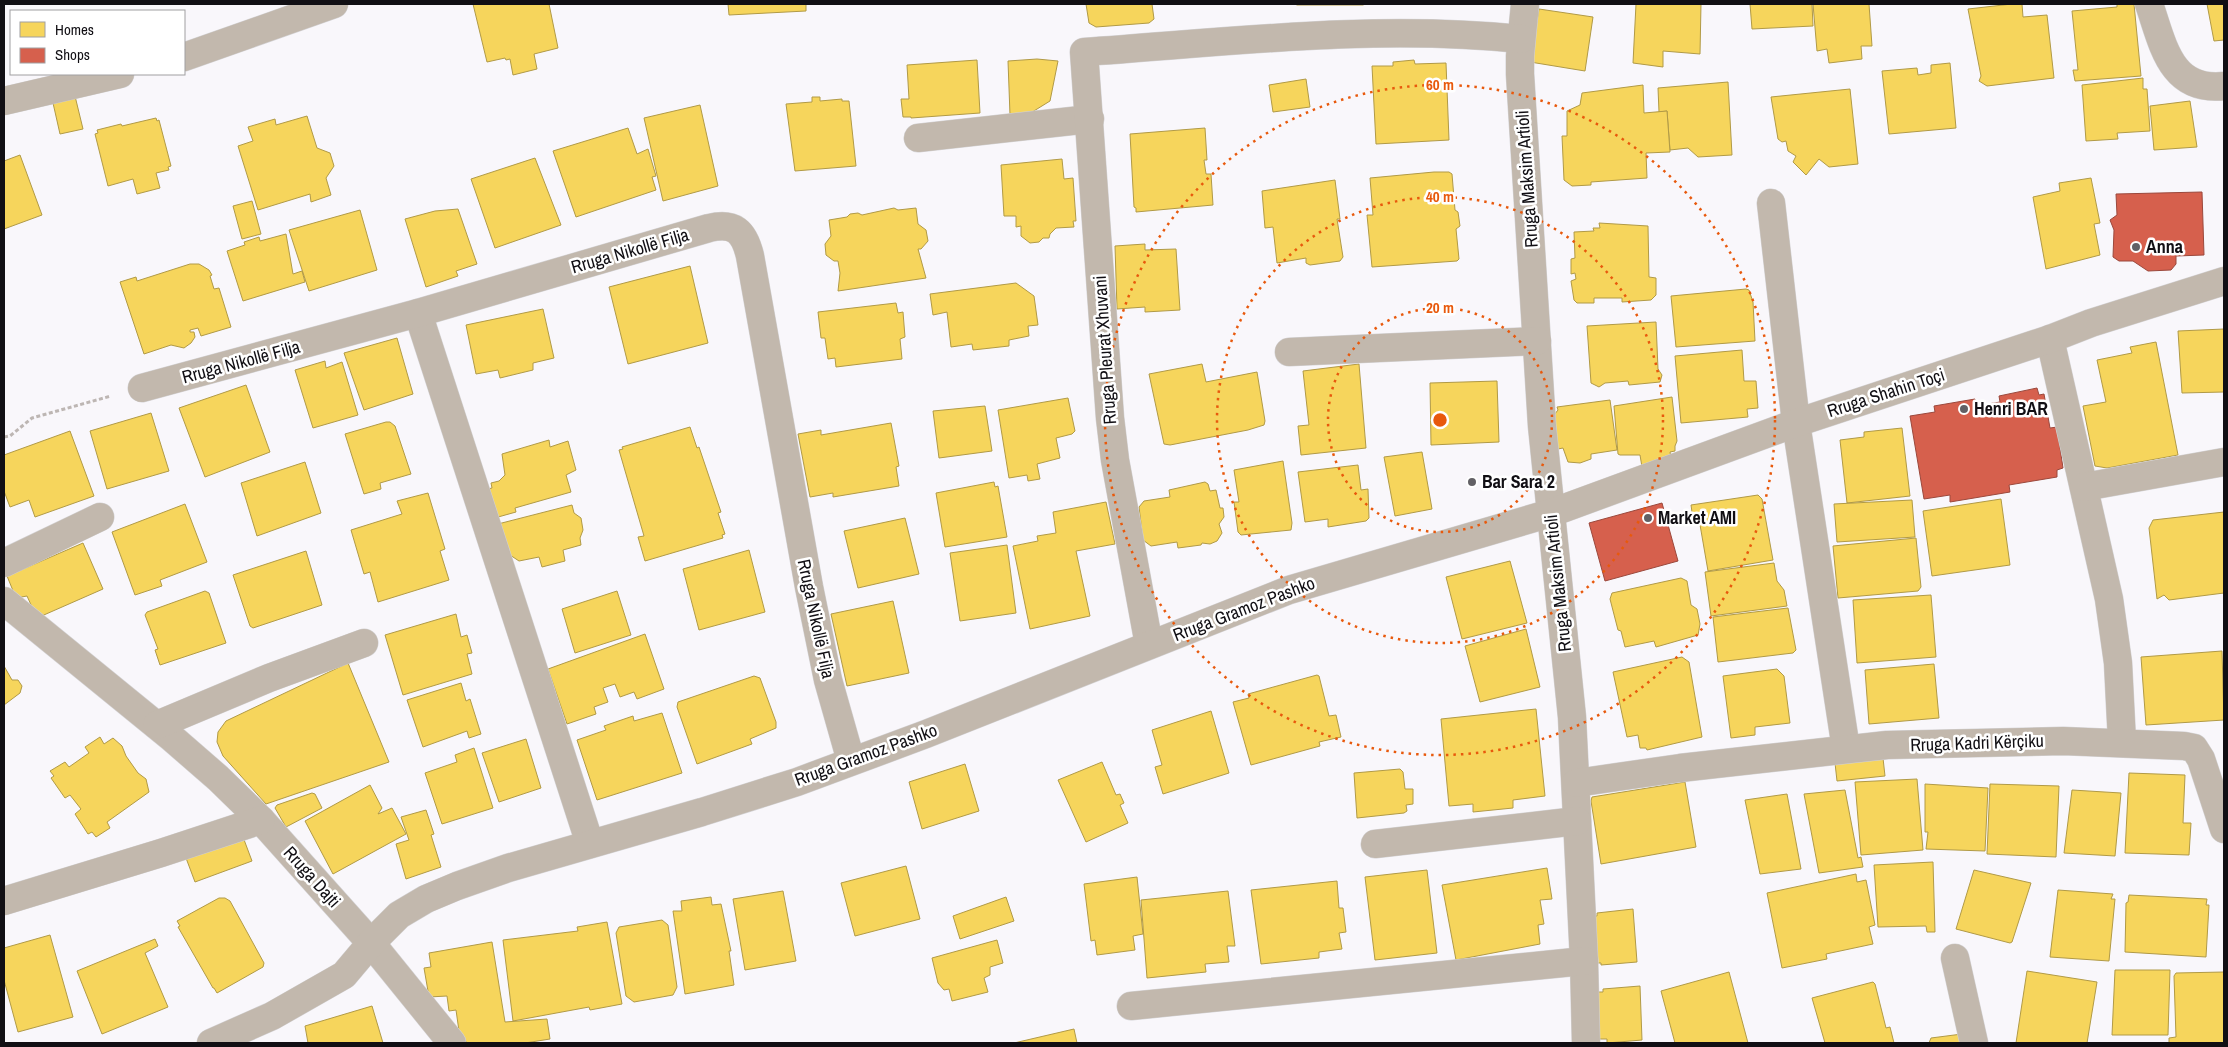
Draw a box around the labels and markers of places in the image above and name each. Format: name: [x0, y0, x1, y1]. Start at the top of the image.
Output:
place label: Anna: [2146, 234, 2184, 259]
marker: Anna: [2130, 241, 2142, 253]
place label: Henri BAR: [1974, 396, 2048, 421]
marker: Henri BAR: [1958, 403, 1970, 415]
centre of rings: [1431, 411, 1449, 429]
place label: Bar Sara 2: [1482, 469, 1555, 494]
marker: Bar Sara 2: [1466, 476, 1478, 488]
place label: Market AMI: [1658, 505, 1736, 530]
marker: Market AMI: [1642, 512, 1654, 524]

